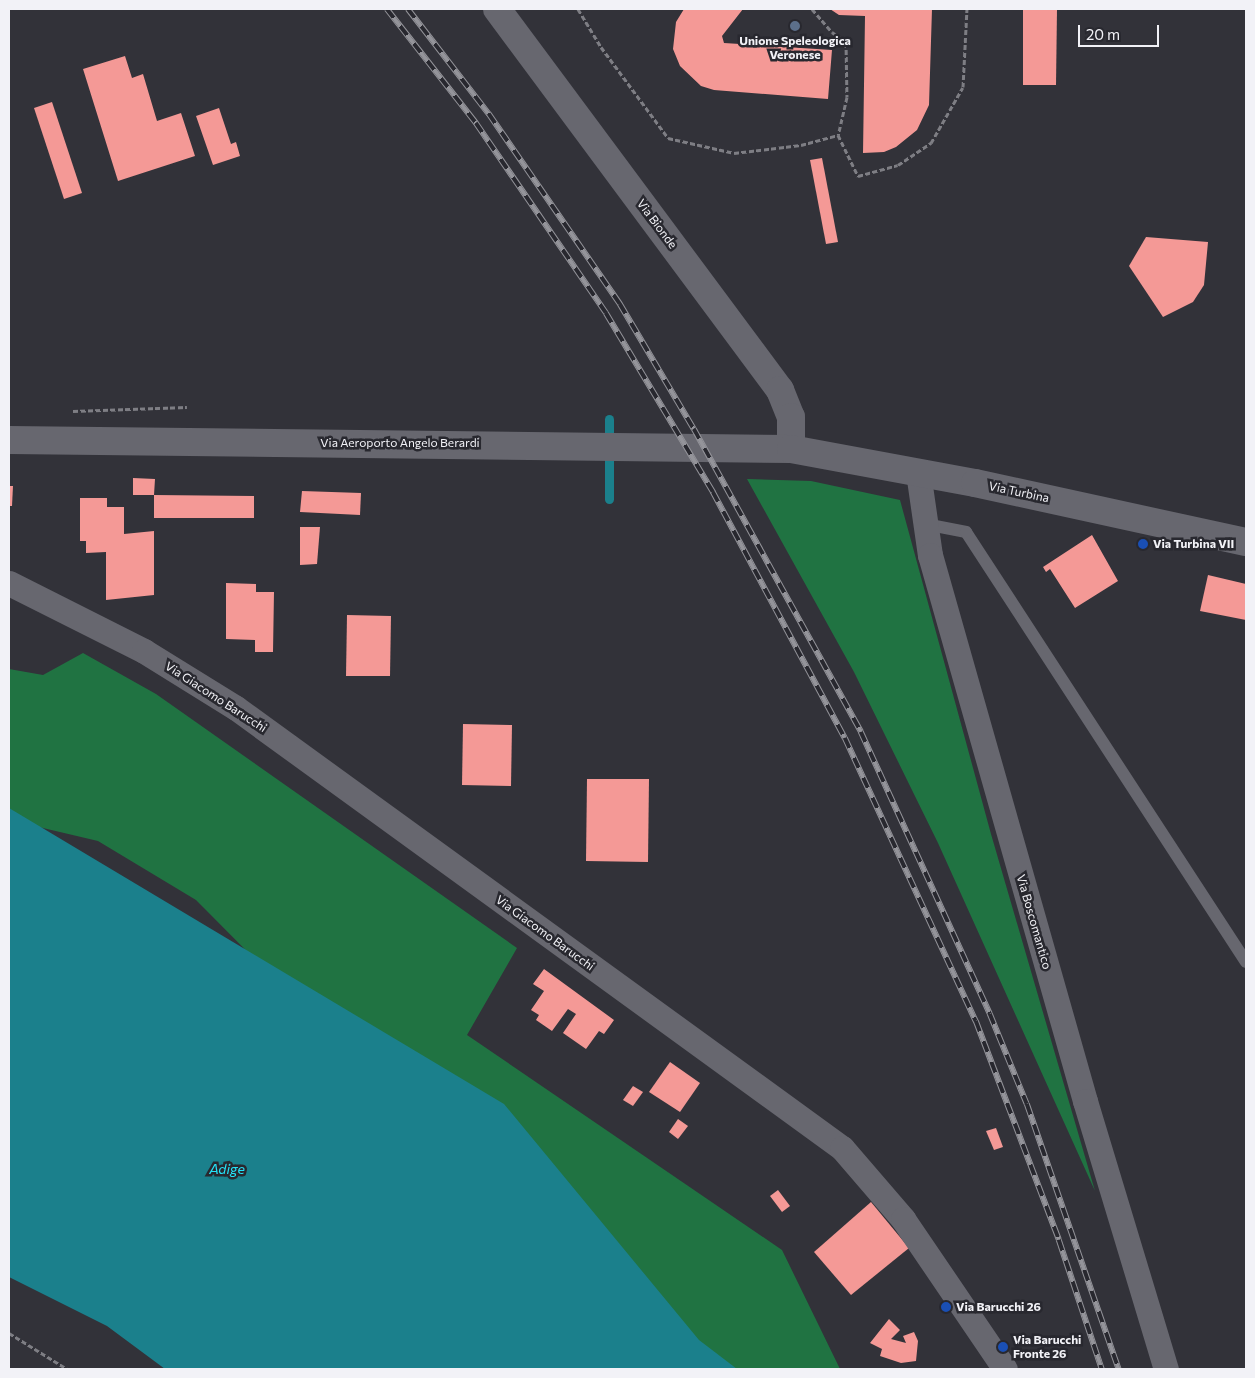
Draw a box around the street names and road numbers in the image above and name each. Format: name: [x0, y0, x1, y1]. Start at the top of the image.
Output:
street label: Via Bionde: [634, 196, 680, 252]
street label: Via Aeroporto Angelo Berardi: [320, 436, 480, 450]
street label: Via Turbina: [987, 479, 1051, 505]
street label: Via Giacomo Barucchi: [162, 659, 270, 735]
street label: Via Boscomantico: [1014, 873, 1054, 971]
street label: Via Giacomo Barucchi: [493, 892, 597, 974]

